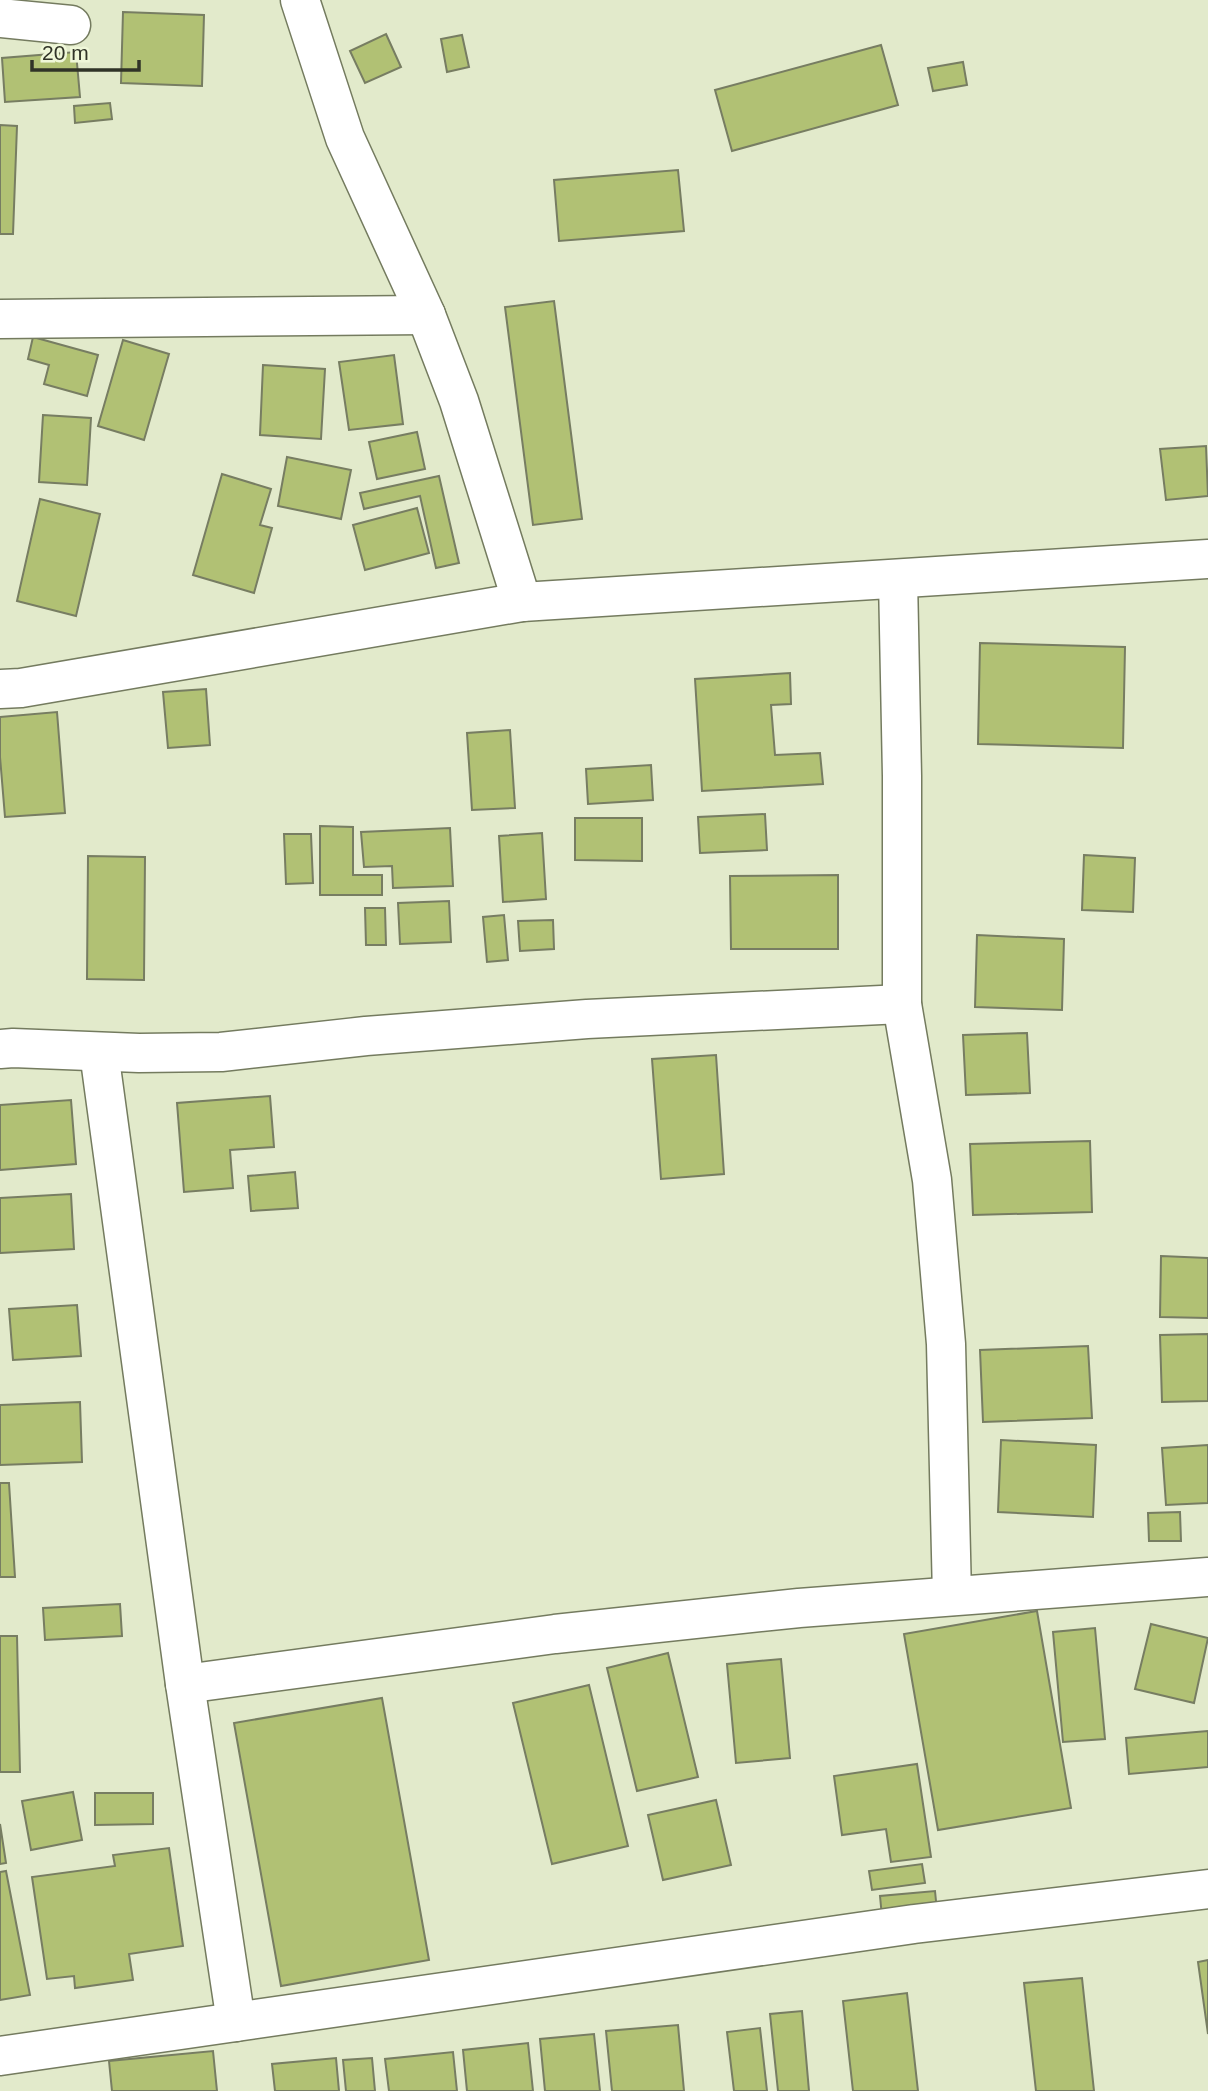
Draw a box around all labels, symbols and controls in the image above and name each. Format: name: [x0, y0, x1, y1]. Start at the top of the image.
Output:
scale bar: [32, 28, 138, 72]
text: 20 m: [42, 41, 89, 64]

